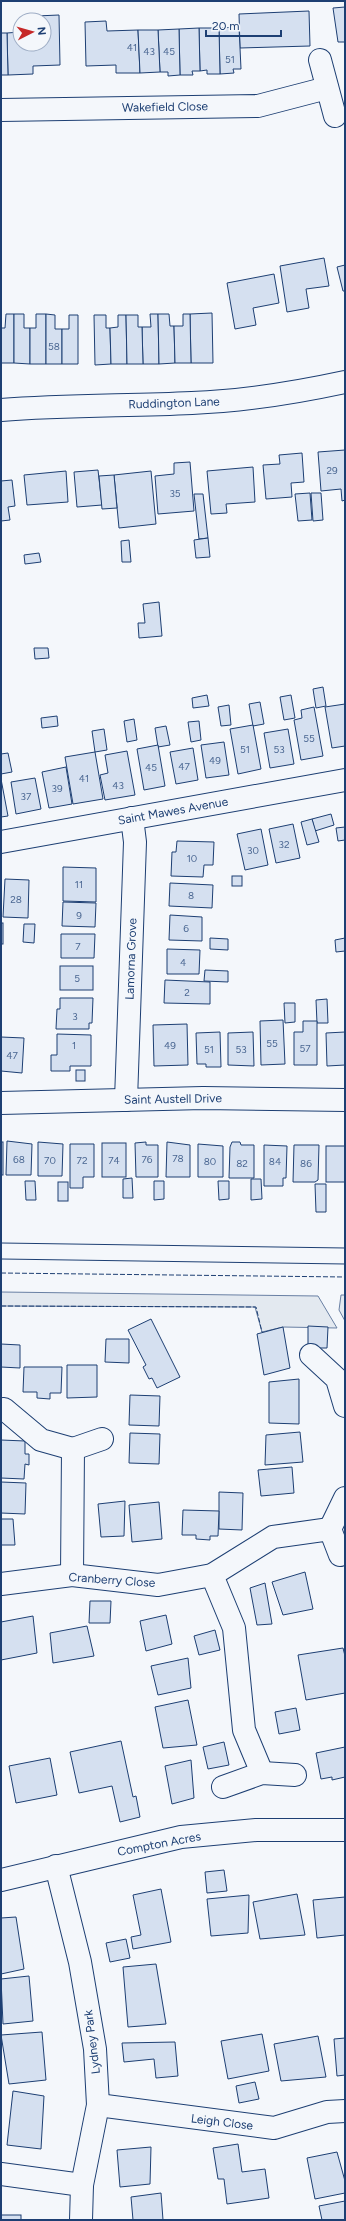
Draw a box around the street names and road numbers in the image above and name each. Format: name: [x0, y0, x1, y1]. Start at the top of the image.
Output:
street label: Wakefield Close: [122, 99, 209, 115]
street label: Ruddington Lane: [128, 394, 220, 412]
street label: Saint Mawes Avenue: [117, 794, 230, 828]
street label: Lamorna Grove: [123, 917, 139, 1000]
street label: Saint Austell Drive: [124, 1091, 223, 1107]
street label: Cranberry Close: [68, 1570, 156, 1590]
street label: Compton Acres: [116, 1829, 202, 1859]
street label: Lydney Park: [81, 2009, 103, 2075]
street label: Leigh Close: [190, 2111, 254, 2133]

